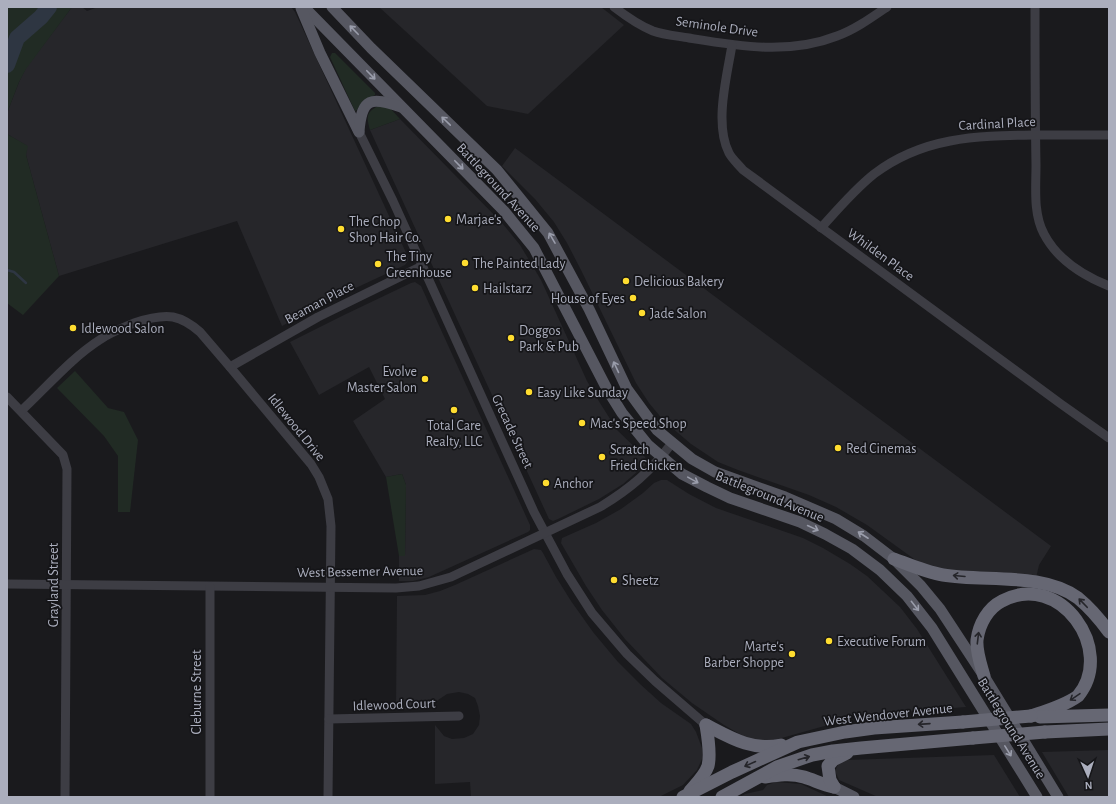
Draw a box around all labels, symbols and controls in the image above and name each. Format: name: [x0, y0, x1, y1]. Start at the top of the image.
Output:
street label: Seminole Drive: [675, 14, 759, 40]
one-way arrow: [350, 25, 359, 35]
one-way arrow: [366, 70, 376, 80]
street label: Cardinal Place: [958, 115, 1036, 133]
one-way arrow: [441, 116, 451, 126]
street label: Battleground Avenue: [454, 141, 543, 235]
one-way arrow: [454, 160, 464, 170]
place label: Marjae's: [456, 213, 502, 227]
marker: Marjae's: [443, 214, 453, 224]
place label: The Chop Shop Hair Co.: [349, 215, 421, 245]
marker: The Chop Shop Hair Co.: [336, 224, 346, 234]
street label: Whilden Place: [844, 226, 916, 284]
one-way arrow: [547, 232, 555, 244]
place label: The Tiny Greenhouse: [386, 250, 452, 280]
place label: The Painted Lady: [473, 257, 566, 271]
marker: The Painted Lady: [460, 258, 470, 268]
marker: The Tiny Greenhouse: [373, 259, 383, 269]
place label: Delicious Bakery: [634, 275, 724, 289]
marker: Delicious Bakery: [621, 276, 631, 286]
street label: Beaman Place: [283, 279, 356, 327]
place label: Hailstarz: [483, 282, 532, 296]
marker: Hailstarz: [470, 283, 480, 293]
place label: House of Eyes: [551, 292, 625, 306]
marker: House of Eyes: [628, 293, 638, 303]
place label: Jade Salon: [650, 307, 707, 321]
marker: Jade Salon: [637, 308, 647, 318]
place label: Idlewood Salon: [81, 322, 164, 336]
marker: Idlewood Salon: [68, 323, 78, 333]
place label: Doggos Park & Pub: [519, 324, 579, 354]
marker: Doggos Park & Pub: [506, 333, 516, 343]
one-way arrow: [612, 361, 619, 373]
place label: Evolve Master Salon: [347, 365, 417, 395]
marker: Evolve Master Salon: [420, 374, 430, 384]
place label: Easy Like Sunday: [537, 386, 628, 400]
marker: Easy Like Sunday: [524, 387, 534, 397]
street label: Idlewood Drive: [265, 391, 328, 464]
street label: Grecade Street: [489, 392, 536, 471]
marker: Total Care Realty, LLC: [449, 405, 459, 415]
place label: Mac's Speed Shop: [590, 417, 687, 431]
marker: Mac's Speed Shop: [577, 418, 587, 428]
place label: Total Care Realty, LLC: [425, 419, 483, 449]
place label: Red Cinemas: [846, 442, 916, 456]
place label: Scratch Fried Chicken: [610, 443, 683, 473]
marker: Red Cinemas: [833, 443, 843, 453]
marker: Scratch Fried Chicken: [597, 452, 607, 462]
street label: Battleground Avenue: [713, 469, 826, 525]
one-way arrow: [687, 476, 699, 484]
place label: Anchor: [554, 477, 594, 491]
marker: Anchor: [541, 478, 551, 488]
one-way arrow: [807, 525, 819, 532]
one-way arrow: [858, 531, 869, 539]
street label: Grayland Street: [47, 542, 61, 627]
street label: West Bessemer Avenue: [297, 564, 423, 580]
one-way arrow: [953, 573, 966, 580]
place label: Sheetz: [622, 574, 659, 588]
marker: Sheetz: [609, 575, 619, 585]
one-way arrow: [1078, 598, 1088, 608]
one-way arrow: [911, 601, 920, 612]
one-way arrow: [974, 632, 982, 645]
place label: Executive Forum: [837, 635, 926, 649]
marker: Executive Forum: [824, 636, 834, 646]
place label: Marte's Barber Shoppe: [704, 640, 784, 670]
street label: Cleburne Street: [190, 649, 204, 734]
marker: Marte's Barber Shoppe: [787, 649, 797, 659]
street label: Battleground Avenue: [975, 676, 1048, 781]
one-way arrow: [1070, 693, 1081, 701]
street label: Idlewood Court: [352, 697, 436, 713]
street label: West Wendover Avenue: [823, 701, 953, 729]
one-way arrow: [918, 720, 931, 728]
one-way arrow: [1005, 745, 1013, 757]
one-way arrow: [798, 754, 811, 761]
north arrow: [1068, 756, 1108, 796]
one-way arrow: [744, 761, 756, 768]
text: N: [1084, 780, 1093, 791]

